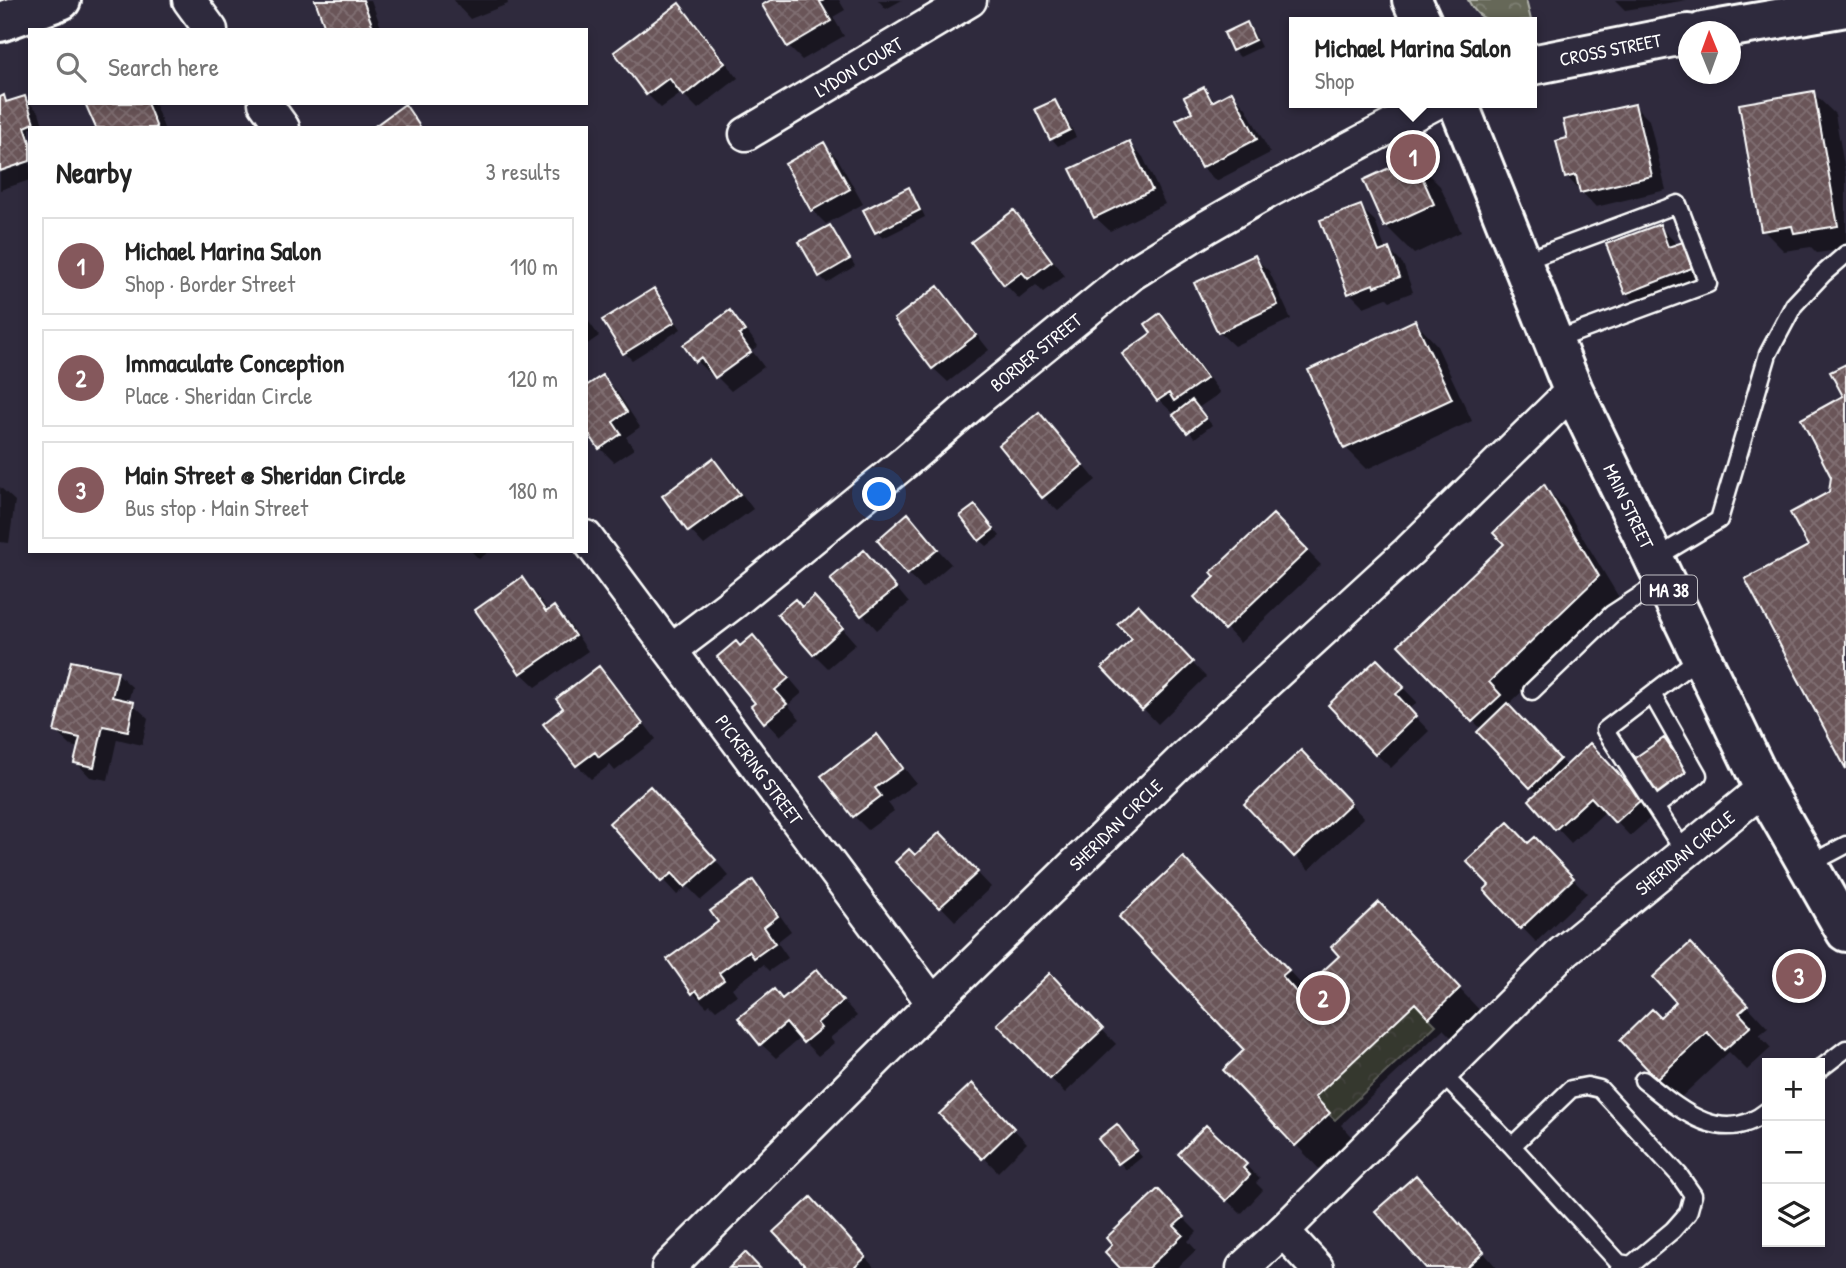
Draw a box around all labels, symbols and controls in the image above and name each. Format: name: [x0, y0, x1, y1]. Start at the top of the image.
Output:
popup: [1289, 17, 1537, 108]
north arrow: [1678, 21, 1741, 84]
street label: CROSS STREET: [1557, 26, 1665, 72]
search box: [28, 28, 588, 105]
street label: LYDON COURT: [809, 30, 908, 103]
text: Michael Marina Salon: [1315, 30, 1511, 65]
icon: search: [52, 48, 90, 86]
text: Search here: [108, 49, 219, 84]
text: Shop: [1315, 65, 1354, 96]
pin: 1: [1390, 131, 1436, 183]
text: Nearby: [56, 152, 132, 192]
text: 3 results: [485, 156, 560, 187]
text: Michael Marina Salon: [125, 233, 321, 268]
text: 1: [77, 251, 85, 282]
text: 110 m: [510, 251, 558, 282]
text: Shop · Border Street: [125, 268, 295, 299]
street label: BORDER STREET: [984, 306, 1088, 397]
text: Immaculate Conception: [125, 345, 345, 380]
text: 2: [76, 363, 86, 394]
text: 120 m: [508, 363, 558, 394]
text: Place · Sheridan Circle: [125, 380, 312, 411]
text: Main Street @ Sheridan Circle: [125, 457, 406, 492]
street label: MAIN STREET: [1597, 459, 1661, 554]
text: 3: [76, 475, 86, 506]
text: 180 m: [508, 475, 558, 506]
your location: [862, 477, 896, 511]
text: Bus stop · Main Street: [125, 492, 308, 523]
road number: MA 38: [1641, 576, 1697, 604]
street label: PICKERING STREET: [710, 709, 809, 831]
street label: SHERIDAN CIRCLE: [1063, 773, 1169, 876]
street label: SHERIDAN CIRCLE: [1630, 804, 1741, 901]
pin: 3: [1776, 950, 1822, 1002]
pin: 2: [1300, 972, 1346, 1024]
map controls: [1762, 1058, 1825, 1247]
button: +: [1762, 1058, 1825, 1121]
button: −: [1762, 1121, 1825, 1184]
button: layers: [1762, 1184, 1825, 1247]

